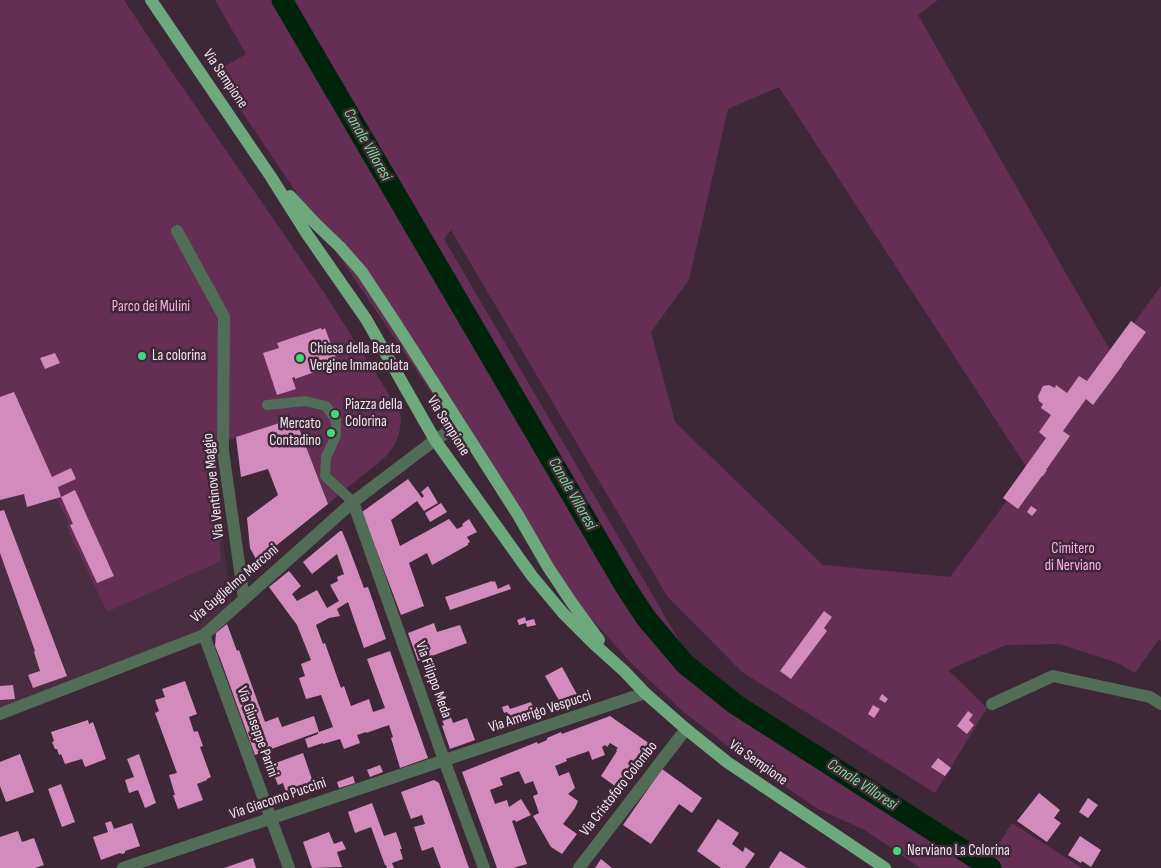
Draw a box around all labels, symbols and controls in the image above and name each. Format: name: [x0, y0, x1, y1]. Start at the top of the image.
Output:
street label: Via Sempione: [199, 46, 251, 112]
water label: Canale Villoresi: [339, 106, 395, 184]
park label: Parco dei Mulini: [112, 298, 190, 316]
place label: Chiesa della Beata Vergine Immacolata: [310, 340, 409, 375]
place label: La colorina: [152, 347, 206, 365]
marker: La colorina: [136, 350, 148, 362]
marker: Chiesa della Beata Vergine Immacolata: [294, 352, 306, 364]
street label: Via Sempione: [422, 393, 474, 459]
place label: Piazza della Colorina: [345, 396, 402, 431]
marker: Piazza della Colorina: [329, 408, 341, 420]
place label: Mercato Contadino: [269, 415, 321, 450]
marker: Mercato Contadino: [325, 427, 337, 439]
street label: Via Ventinove Maggio: [199, 432, 229, 540]
water label: Canale Villoresi: [544, 455, 600, 533]
park label: Cimitero di Nerviano: [1045, 540, 1101, 575]
street label: Via Guglielmo Marconi: [187, 541, 283, 627]
street label: Via Filippo Meda: [411, 639, 455, 721]
street label: Via Giuseppe Parini: [232, 684, 282, 780]
street label: Via Amerigo Vespucci: [487, 687, 593, 737]
street label: Via Sempione: [725, 736, 791, 790]
street label: Via Cristoforo Colombo: [576, 738, 662, 840]
water label: Canale Villoresi: [823, 755, 901, 815]
street label: Via Giacomo Puccini: [227, 774, 329, 824]
place label: Nerviano La Colorina: [907, 842, 1010, 860]
marker: Nerviano La Colorina: [891, 845, 903, 857]

